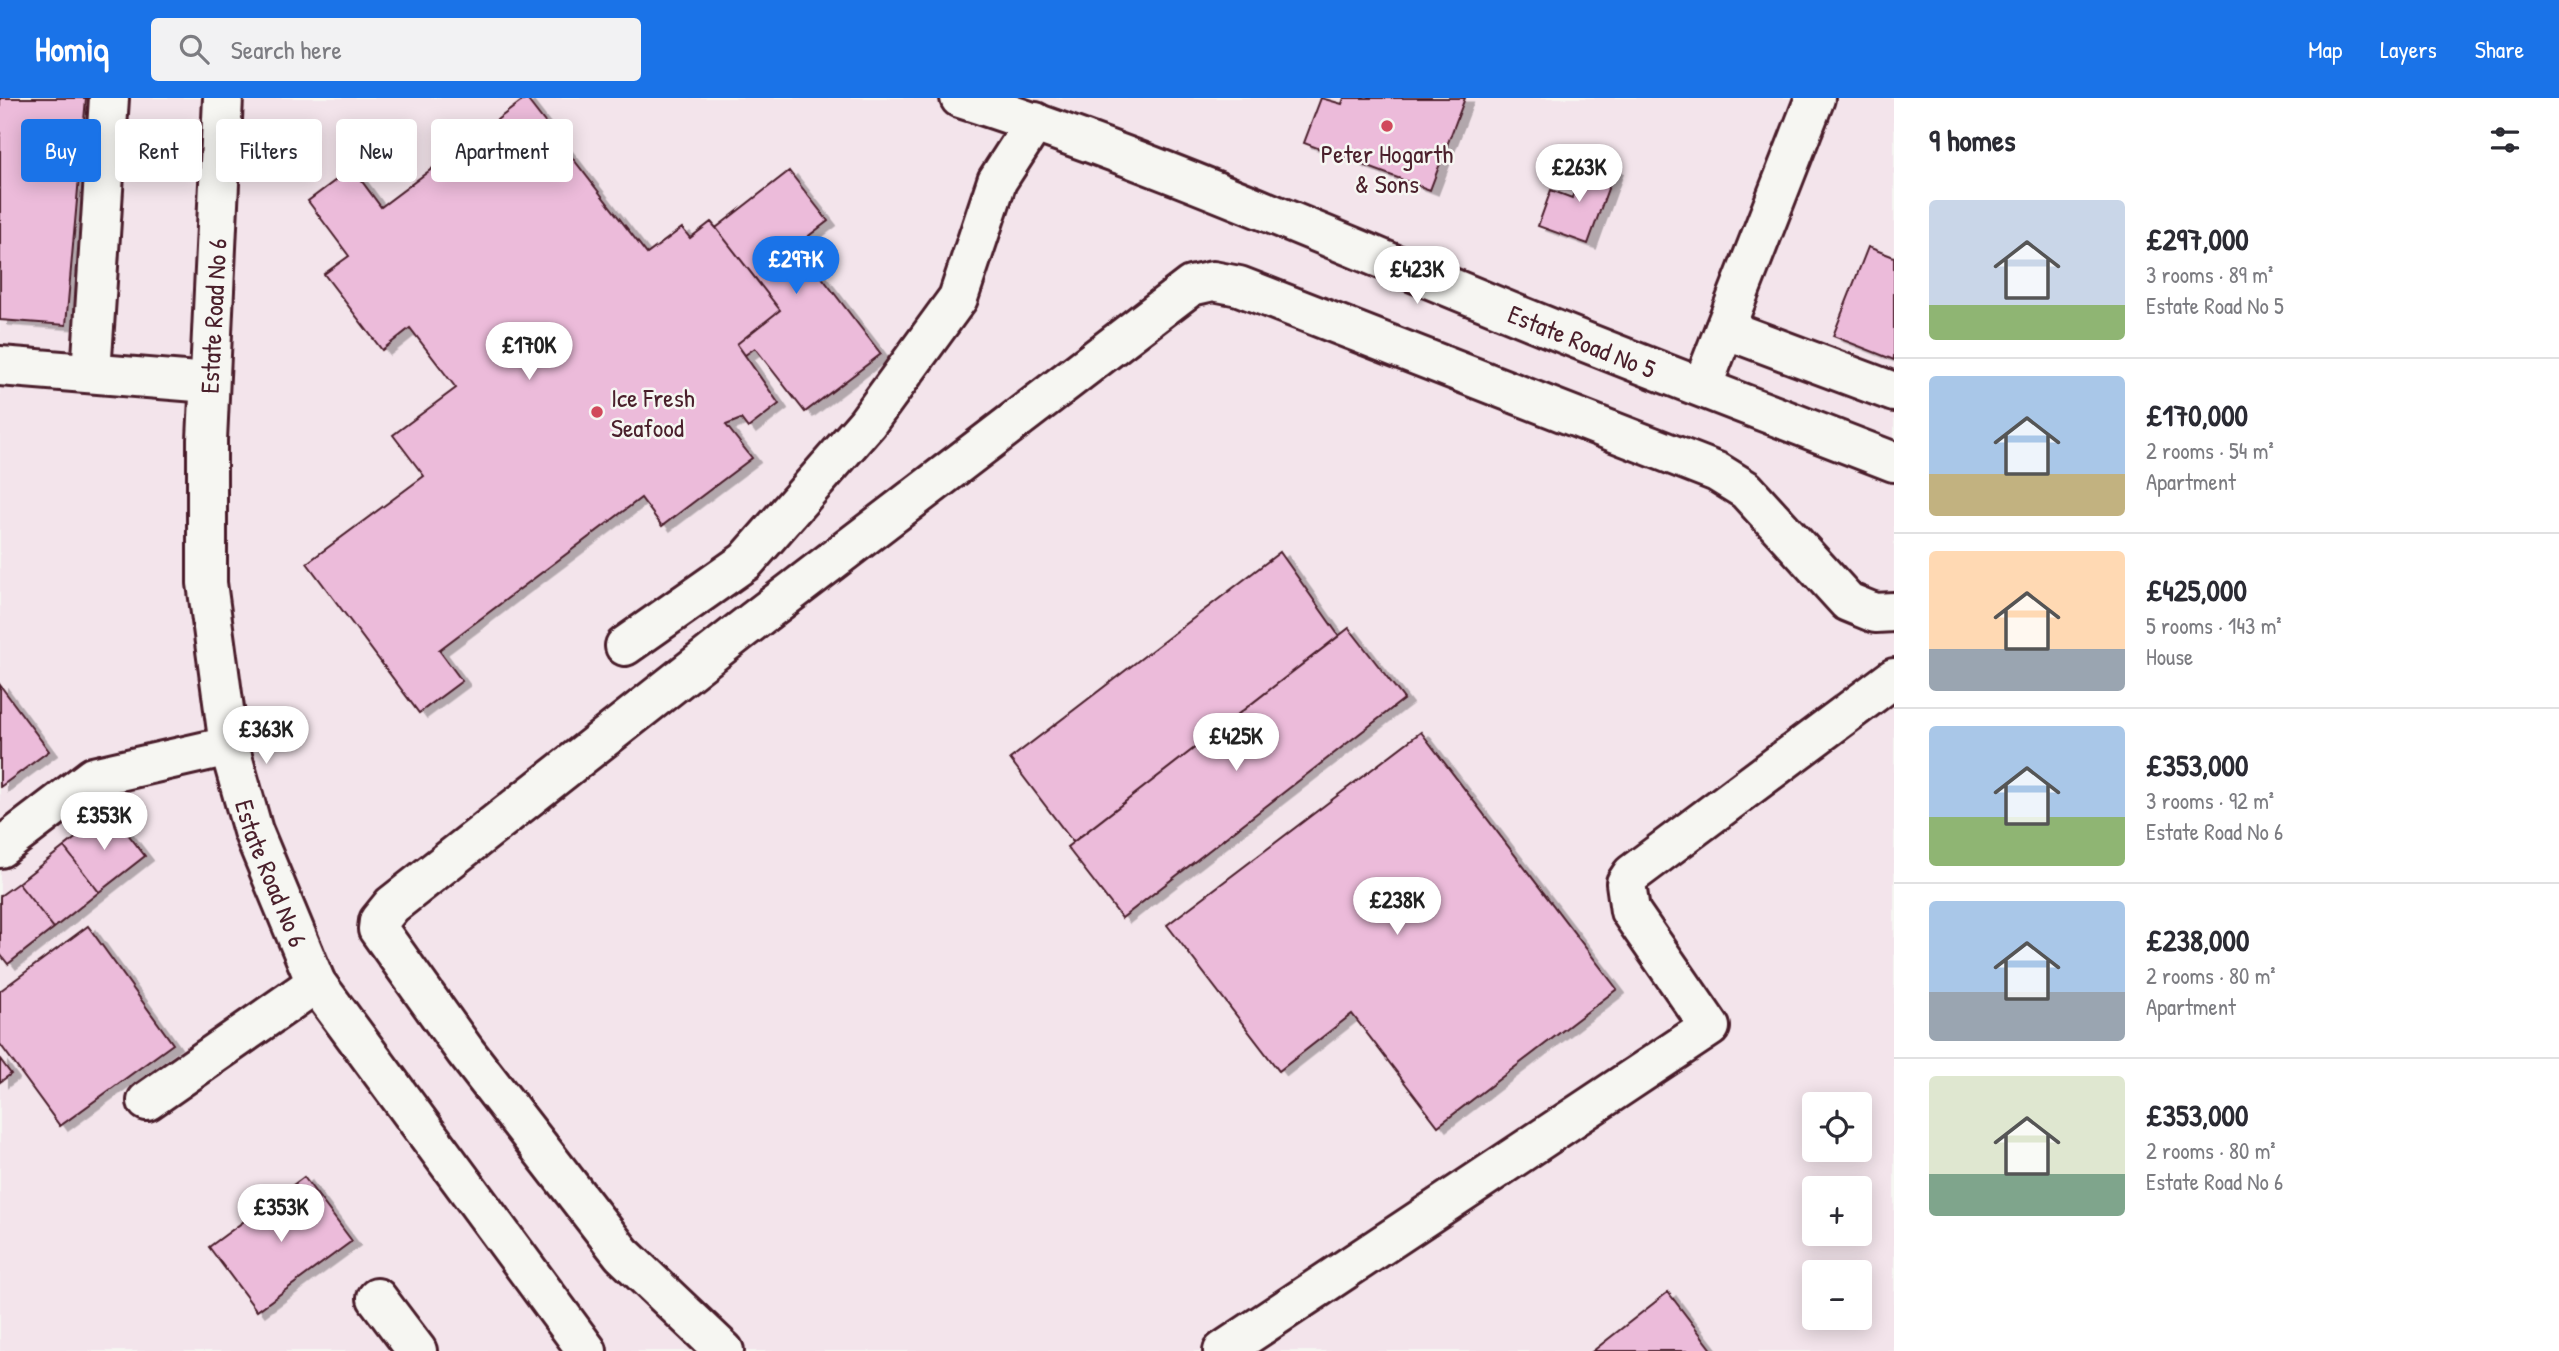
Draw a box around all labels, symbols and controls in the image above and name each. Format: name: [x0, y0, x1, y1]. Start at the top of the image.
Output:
search box: [151, 18, 641, 81]
text: Homiq: [35, 27, 109, 71]
icon: search: [175, 30, 213, 68]
text: Search here: [231, 32, 342, 67]
text: Map: [2308, 33, 2342, 65]
text: Layers: [2380, 33, 2437, 65]
text: Share: [2475, 33, 2524, 65]
marker: Peter Hogarth & Sons: [1379, 118, 1395, 134]
chip: Buy: [21, 119, 101, 182]
chip: Rent: [115, 119, 202, 182]
chip: Filters: [216, 119, 322, 182]
chip: New: [336, 119, 417, 182]
chip: Apartment: [431, 119, 573, 182]
text: 9 homes: [1929, 120, 2016, 160]
icon: filters: [2486, 121, 2524, 159]
place label: Peter Hogarth & Sons: [1321, 136, 1453, 201]
pin: £263K: [1530, 144, 1628, 204]
text: £263K: [1552, 151, 1606, 182]
text: £297,000: [2146, 219, 2249, 259]
icon: home: [1985, 228, 2069, 312]
pin: £297K: [747, 236, 845, 296]
street label: Estate Road No 6: [191, 238, 235, 394]
text: £297K: [768, 243, 824, 274]
pin: £423K: [1368, 246, 1466, 306]
text: £423K: [1390, 253, 1444, 284]
text: 3 rooms · 89 m²: [2146, 259, 2273, 290]
text: Estate Road No 5: [2146, 290, 2284, 321]
street label: Estate Road No 5: [1503, 296, 1661, 386]
pin: £170K: [480, 322, 578, 382]
text: £170K: [502, 329, 556, 360]
place label: Ice Fresh Seafood: [611, 380, 695, 445]
text: £170,000: [2146, 395, 2248, 435]
marker: Ice Fresh Seafood: [589, 404, 605, 420]
icon: home: [1985, 404, 2069, 488]
text: 2 rooms · 54 m²: [2146, 435, 2274, 466]
text: Apartment: [2146, 466, 2236, 497]
text: £425,000: [2146, 570, 2247, 610]
icon: home: [1985, 579, 2069, 663]
text: 5 rooms · 143 m²: [2146, 610, 2282, 641]
text: House: [2146, 641, 2193, 672]
pin: £363K: [217, 706, 315, 766]
text: £363K: [239, 713, 293, 744]
pin: £425K: [1187, 714, 1285, 773]
text: £425K: [1209, 720, 1263, 751]
text: £353,000: [2146, 745, 2248, 785]
icon: home: [1985, 754, 2069, 838]
text: 3 rooms · 92 m²: [2146, 785, 2274, 816]
pin: £353K: [55, 792, 153, 852]
street label: Estate Road No 6: [228, 796, 316, 952]
text: £353K: [76, 799, 132, 830]
text: Estate Road No 6: [2146, 816, 2283, 847]
pin: £238K: [1348, 878, 1446, 937]
text: £238K: [1369, 884, 1425, 915]
text: £238,000: [2146, 920, 2249, 960]
icon: home: [1985, 929, 2069, 1013]
text: 2 rooms · 80 m²: [2146, 960, 2276, 991]
text: Apartment: [2146, 991, 2236, 1022]
map controls: [1802, 1092, 1872, 1330]
button: locate: [1802, 1092, 1872, 1162]
text: £353,000: [2146, 1095, 2248, 1135]
icon: home: [1985, 1104, 2069, 1188]
text: 2 rooms · 80 m²: [2146, 1135, 2276, 1166]
text: Estate Road No 6: [2146, 1166, 2283, 1197]
button: +: [1802, 1176, 1872, 1246]
pin: £353K: [232, 1184, 330, 1244]
text: £353K: [253, 1191, 309, 1222]
button: −: [1802, 1260, 1872, 1330]

